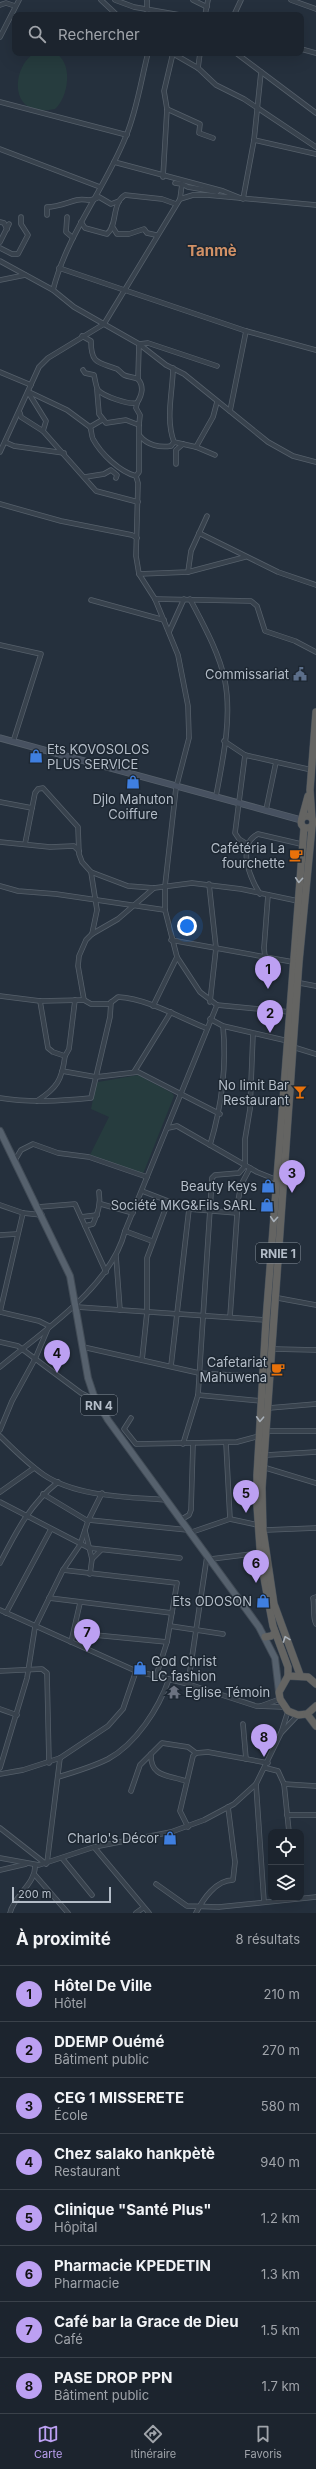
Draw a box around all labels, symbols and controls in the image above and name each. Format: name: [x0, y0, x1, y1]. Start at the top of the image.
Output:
search box: [12, 12, 304, 56]
icon: search: [26, 23, 48, 45]
text: Rechercher: [58, 25, 140, 44]
district label: Tanmè: [187, 241, 237, 260]
place label: Commissariat: [205, 666, 289, 682]
public building icon: Commissariat: [292, 666, 308, 682]
place label: Ets KOVOSOLOS PLUS SERVICE: [47, 741, 149, 772]
shop icon: Ets KOVOSOLOS PLUS SERVICE: [28, 748, 44, 764]
shop icon: Djlo Mahuton Coiffure: [125, 774, 141, 790]
place label: Djlo Mahuton Coiffure: [92, 791, 174, 822]
place label: Cafétéria La fourchette: [211, 840, 285, 871]
cafe icon: Cafétéria La fourchette: [288, 847, 304, 863]
one-way arrow: [294, 877, 303, 883]
your location: [177, 916, 197, 936]
pin: 1: [255, 956, 281, 989]
pin: 2: [257, 1000, 283, 1033]
place label: No limit Bar Restaurant: [218, 1077, 289, 1108]
bar icon: No limit Bar Restaurant: [292, 1084, 308, 1100]
pin: 3: [279, 1160, 305, 1193]
place label: Beauty Keys: [181, 1178, 257, 1194]
shop icon: Beauty Keys: [260, 1178, 276, 1194]
place label: Société MKG&Fils SARL: [111, 1197, 256, 1213]
shop icon: Société MKG&Fils SARL: [259, 1197, 275, 1213]
one-way arrow: [269, 1216, 278, 1222]
road number: RNIE 1: [256, 1243, 300, 1263]
pin: 4: [44, 1340, 70, 1373]
place label: Cafetariat Mahuwena: [200, 1354, 267, 1385]
cafe icon: Cafetariat Mahuwena: [270, 1361, 286, 1377]
road number: RN 4: [81, 1395, 117, 1415]
one-way arrow: [256, 1416, 264, 1422]
pin: 5: [233, 1480, 259, 1513]
pin: 6: [243, 1550, 269, 1583]
place label: Ets ODOSON: [172, 1593, 252, 1609]
shop icon: Ets ODOSON: [255, 1593, 271, 1609]
pin: 7: [74, 1619, 100, 1652]
one-way arrow: [282, 1635, 291, 1642]
place label: God Christ LC fashion: [151, 1653, 217, 1684]
shop icon: God Christ LC fashion: [132, 1660, 148, 1676]
temple icon: Eglise Témoin: [166, 1684, 182, 1700]
place label: Eglise Témoin: [185, 1684, 270, 1700]
pin: 8: [251, 1724, 277, 1757]
map controls: [268, 1829, 304, 1901]
button: locate: [268, 1829, 304, 1865]
place label: Charlo's Décor: [67, 1830, 159, 1846]
shop icon: Charlo's Décor: [162, 1830, 178, 1846]
button: layers: [268, 1865, 304, 1901]
scale bar: [12, 1885, 111, 1904]
text: 200 m: [18, 1887, 51, 1901]
text: À proximité: [16, 1929, 111, 1949]
text: 8 résultats: [236, 1931, 300, 1947]
text: Hôtel De Ville: [54, 1976, 152, 1995]
text: 1: [26, 1986, 32, 2002]
text: 210 m: [264, 1986, 300, 2002]
text: Hôtel: [54, 1995, 86, 2011]
text: DDEMP Ouémé: [54, 2032, 164, 2051]
text: 2: [25, 2042, 33, 2058]
text: 270 m: [262, 2042, 300, 2058]
text: Bâtiment public: [54, 2051, 149, 2067]
text: CEG 1 MISSERETE: [54, 2088, 184, 2107]
text: 3: [25, 2098, 33, 2114]
text: 580 m: [261, 2098, 300, 2114]
text: École: [54, 2107, 88, 2123]
text: Chez salako hankpètè: [54, 2144, 215, 2163]
text: 4: [25, 2154, 33, 2170]
text: 940 m: [260, 2154, 300, 2170]
text: Restaurant: [54, 2163, 120, 2179]
text: Clinique "Santé Plus": [54, 2200, 212, 2219]
text: 5: [25, 2210, 33, 2226]
text: 1.2 km: [261, 2210, 300, 2226]
text: Hôpital: [54, 2219, 97, 2235]
text: Pharmacie KPEDETIN: [54, 2256, 211, 2275]
text: 6: [25, 2266, 33, 2282]
text: 1.3 km: [261, 2266, 300, 2282]
text: Pharmacie: [54, 2275, 119, 2291]
text: Café bar la Grace de Dieu: [54, 2312, 239, 2331]
text: 7: [25, 2322, 33, 2338]
text: 1.5 km: [261, 2322, 300, 2338]
text: Café: [54, 2331, 83, 2347]
text: PASE DROP PPN: [54, 2368, 172, 2387]
text: 8: [25, 2378, 33, 2394]
text: 1.7 km: [262, 2378, 300, 2394]
text: Bâtiment public: [54, 2387, 149, 2403]
tab: Carte: [34, 2423, 62, 2461]
tab: Itinéraire: [131, 2423, 176, 2461]
tab: Favoris: [244, 2423, 282, 2461]

